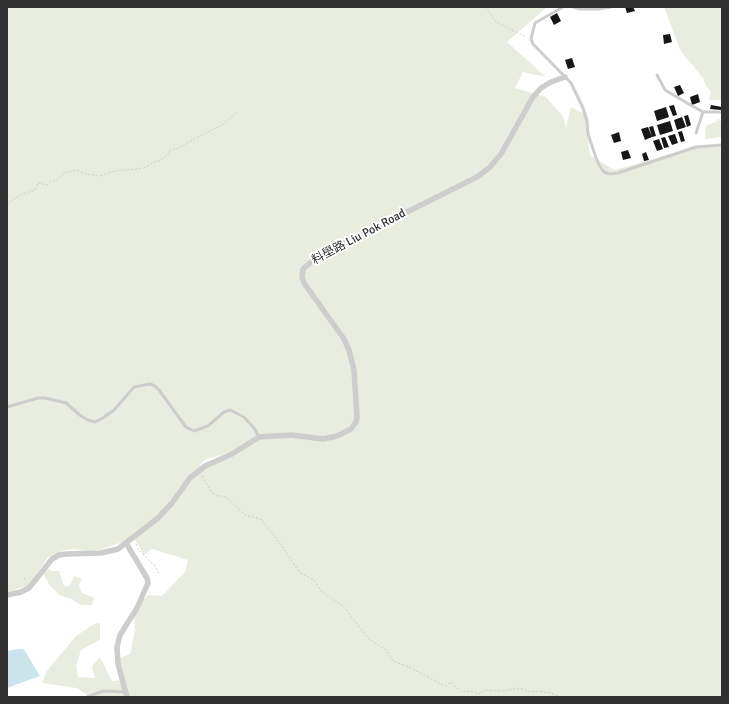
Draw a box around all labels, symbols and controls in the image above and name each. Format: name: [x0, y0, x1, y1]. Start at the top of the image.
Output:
street label: 料壆路 Liu Pok Road: [310, 206, 408, 268]

